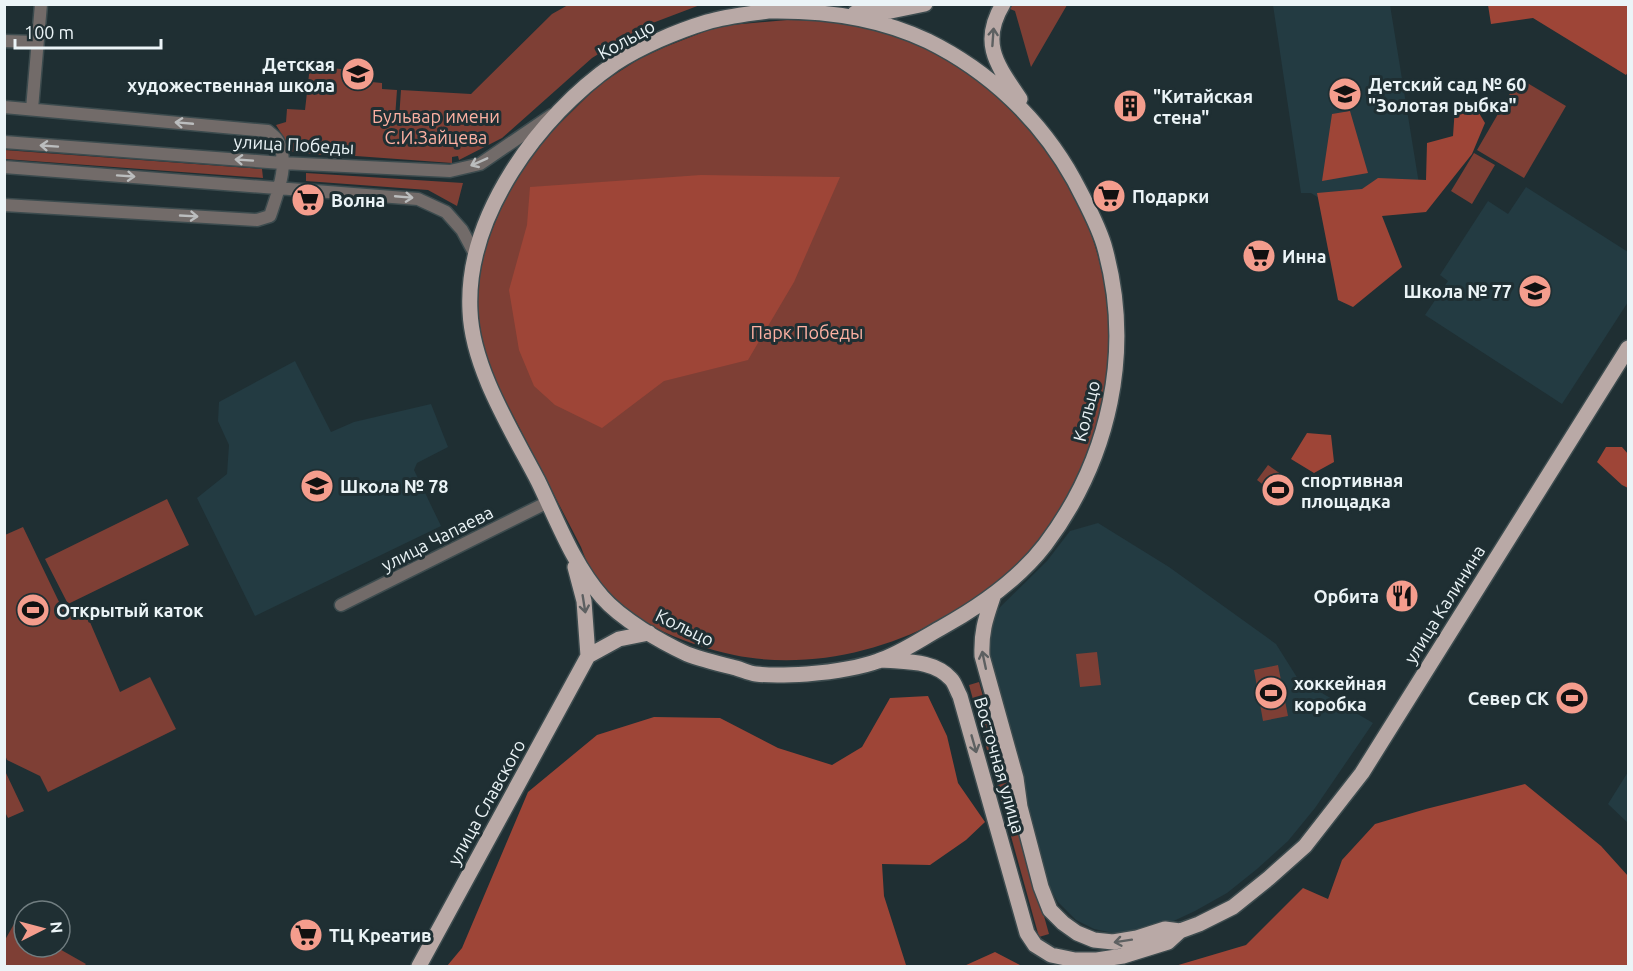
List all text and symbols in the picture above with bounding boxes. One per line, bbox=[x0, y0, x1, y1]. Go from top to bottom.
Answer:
scale bar bbox=[15, 12, 160, 50]
street label: Кольцо bbox=[594, 15, 658, 63]
text: 100 m bbox=[24, 22, 74, 42]
one-way arrow bbox=[987, 27, 998, 47]
place label: Детская художественная школа bbox=[127, 54, 335, 95]
school or university icon: Детская художественная школа bbox=[340, 56, 376, 92]
place label: Детский сад № 60 "Золотая рыбка" bbox=[1368, 74, 1526, 115]
school or university icon: Детский сад № 60 "Золотая рыбка" bbox=[1327, 76, 1363, 112]
place label: "Китайская стена" bbox=[1153, 86, 1253, 127]
building icon: "Китайская стена" bbox=[1112, 88, 1148, 124]
park label: Бульвар имени С.И.Зайцева bbox=[372, 106, 500, 147]
one-way arrow bbox=[174, 117, 194, 128]
street label: улица Победы bbox=[233, 131, 355, 157]
one-way arrow bbox=[40, 140, 60, 151]
one-way arrow bbox=[234, 154, 254, 165]
one-way arrow bbox=[470, 157, 488, 168]
one-way arrow bbox=[115, 171, 135, 182]
supermarket icon: Подарки bbox=[1091, 178, 1127, 214]
supermarket icon: Волна bbox=[290, 182, 326, 218]
place label: Подарки bbox=[1132, 186, 1209, 206]
place label: Волна bbox=[331, 190, 385, 210]
one-way arrow bbox=[393, 192, 413, 203]
one-way arrow bbox=[178, 211, 198, 222]
supermarket icon: Инна bbox=[1241, 238, 1277, 274]
place label: Инна bbox=[1282, 246, 1326, 266]
school or university icon: Школа № 77 bbox=[1517, 273, 1553, 309]
place label: Школа № 77 bbox=[1404, 281, 1512, 301]
park label: Парк Победы bbox=[751, 322, 863, 342]
street label: Кольцо bbox=[1069, 378, 1103, 444]
school or university icon: Школа № 78 bbox=[299, 468, 335, 504]
place label: спортивная площадка bbox=[1301, 470, 1403, 511]
sports icon: спортивная площадка bbox=[1260, 472, 1296, 508]
place label: Школа № 78 bbox=[340, 476, 448, 496]
street label: улица Чапаева bbox=[378, 501, 496, 575]
street label: улица Калинина bbox=[1400, 541, 1488, 667]
restaurant icon: Орбита bbox=[1384, 578, 1420, 614]
place label: Орбита bbox=[1313, 586, 1379, 606]
sports icon: Открытый каток bbox=[15, 592, 51, 628]
one-way arrow bbox=[578, 594, 589, 614]
place label: Открытый каток bbox=[56, 600, 204, 620]
street label: Кольцо bbox=[653, 604, 717, 650]
one-way arrow bbox=[978, 650, 989, 670]
place label: хоккейная коробка bbox=[1294, 673, 1386, 714]
sports icon: хоккейная коробка bbox=[1253, 675, 1289, 711]
sports icon: Север СК bbox=[1554, 680, 1590, 716]
place label: Север СК bbox=[1468, 688, 1549, 708]
street label: Восточная улица bbox=[971, 694, 1029, 836]
one-way arrow bbox=[969, 735, 980, 754]
street label: улица Славского bbox=[443, 736, 529, 868]
north arrow bbox=[12, 899, 72, 959]
supermarket icon: ТЦ Креатив bbox=[288, 917, 324, 953]
text: N bbox=[47, 921, 66, 934]
place label: ТЦ Креатив bbox=[329, 925, 431, 945]
one-way arrow bbox=[1113, 935, 1133, 946]

